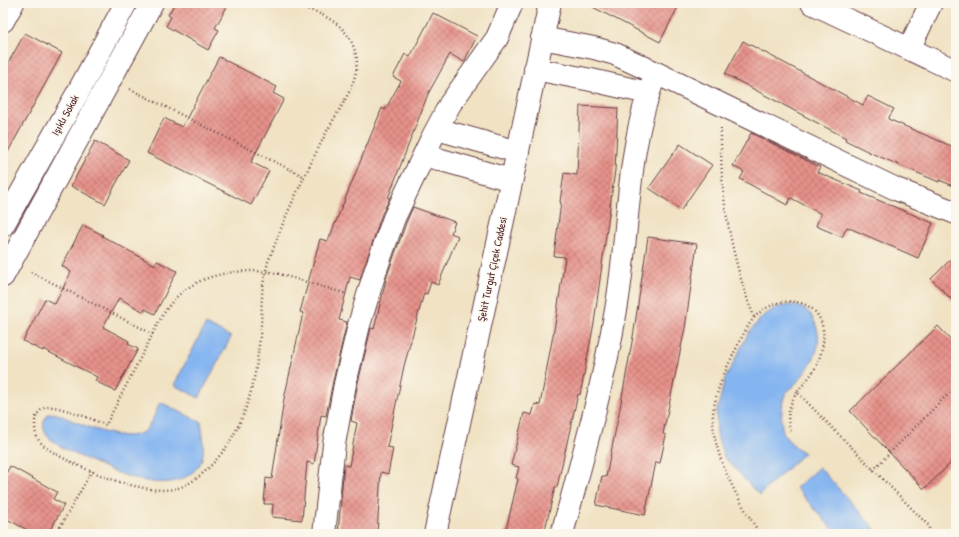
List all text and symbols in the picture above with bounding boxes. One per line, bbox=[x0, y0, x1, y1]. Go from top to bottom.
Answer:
street label: Işıklı Sokak bbox=[48, 92, 82, 138]
street label: Şehit Turgut Çiçek Caddesi bbox=[474, 215, 510, 323]

